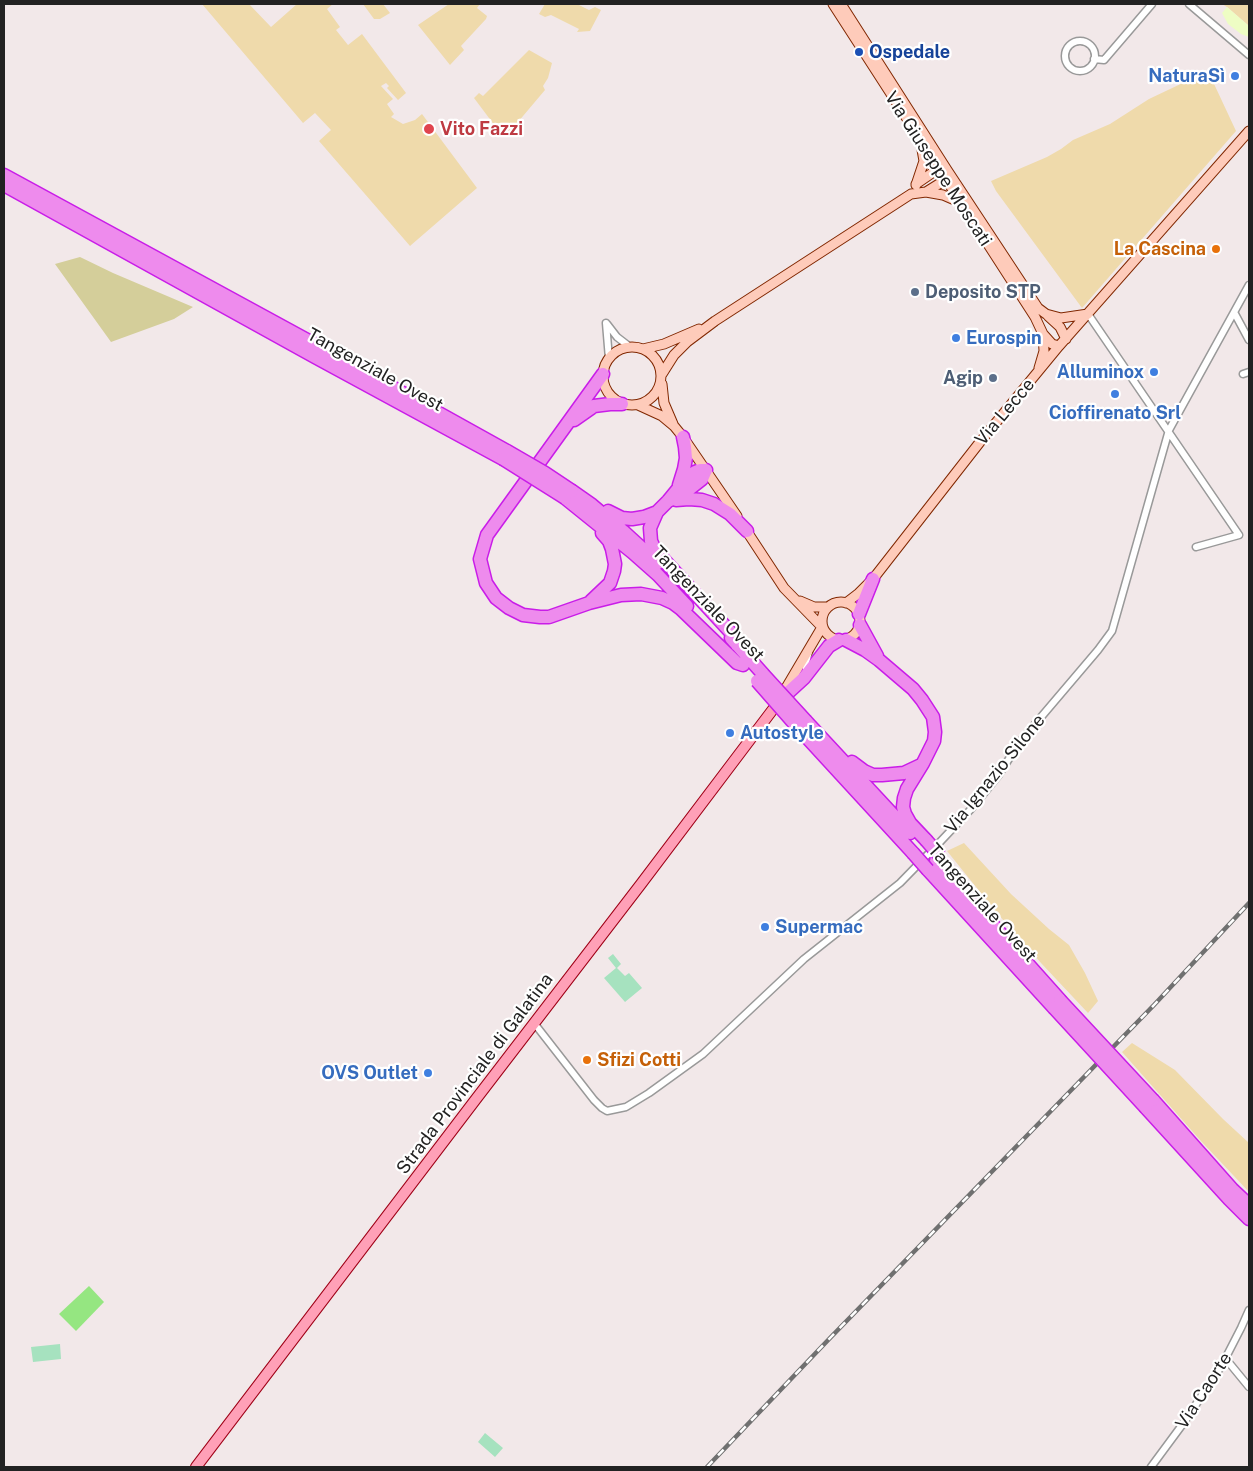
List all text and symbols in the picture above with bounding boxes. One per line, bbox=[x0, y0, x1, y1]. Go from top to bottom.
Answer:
place label: Ospedale bbox=[869, 41, 950, 63]
marker: Ospedale bbox=[853, 46, 865, 58]
place label: NaturaSì bbox=[1148, 65, 1225, 87]
marker: NaturaSì bbox=[1229, 70, 1241, 82]
street label: Via Giuseppe Moscati bbox=[880, 88, 996, 250]
place label: Vito Fazzi bbox=[440, 118, 523, 140]
marker: Vito Fazzi bbox=[422, 122, 436, 136]
place label: La Cascina bbox=[1114, 238, 1206, 260]
marker: La Cascina bbox=[1210, 243, 1222, 255]
place label: Deposito STP bbox=[925, 281, 1041, 303]
marker: Deposito STP bbox=[909, 286, 921, 298]
street label: Tangenziale Ovest bbox=[303, 324, 447, 416]
place label: Eurospin bbox=[966, 327, 1042, 349]
marker: Eurospin bbox=[950, 332, 962, 344]
place label: Alluminox bbox=[1057, 361, 1144, 383]
marker: Alluminox bbox=[1148, 366, 1160, 378]
place label: Agip bbox=[943, 367, 983, 389]
marker: Agip bbox=[987, 372, 999, 384]
street label: Via Lecce bbox=[971, 374, 1039, 450]
marker: Cioffirenato Srl bbox=[1109, 388, 1121, 400]
place label: Cioffirenato Srl bbox=[1049, 402, 1181, 424]
street label: Tangenziale Ovest bbox=[647, 542, 769, 666]
street label: Via Ignazio Silone bbox=[940, 710, 1050, 838]
place label: Autostyle bbox=[740, 722, 824, 744]
marker: Autostyle bbox=[724, 727, 736, 739]
street label: Tangenziale Ovest bbox=[923, 839, 1041, 967]
place label: Supermac bbox=[775, 916, 863, 938]
marker: Supermac bbox=[759, 921, 771, 933]
street label: Strada Provinciale di Galatina bbox=[392, 969, 558, 1179]
place label: Sfizi Cotti bbox=[597, 1049, 681, 1071]
marker: Sfizi Cotti bbox=[581, 1054, 593, 1066]
place label: OVS Outlet bbox=[321, 1062, 418, 1084]
marker: OVS Outlet bbox=[422, 1067, 434, 1079]
street label: Via Caorte bbox=[1171, 1349, 1237, 1433]

